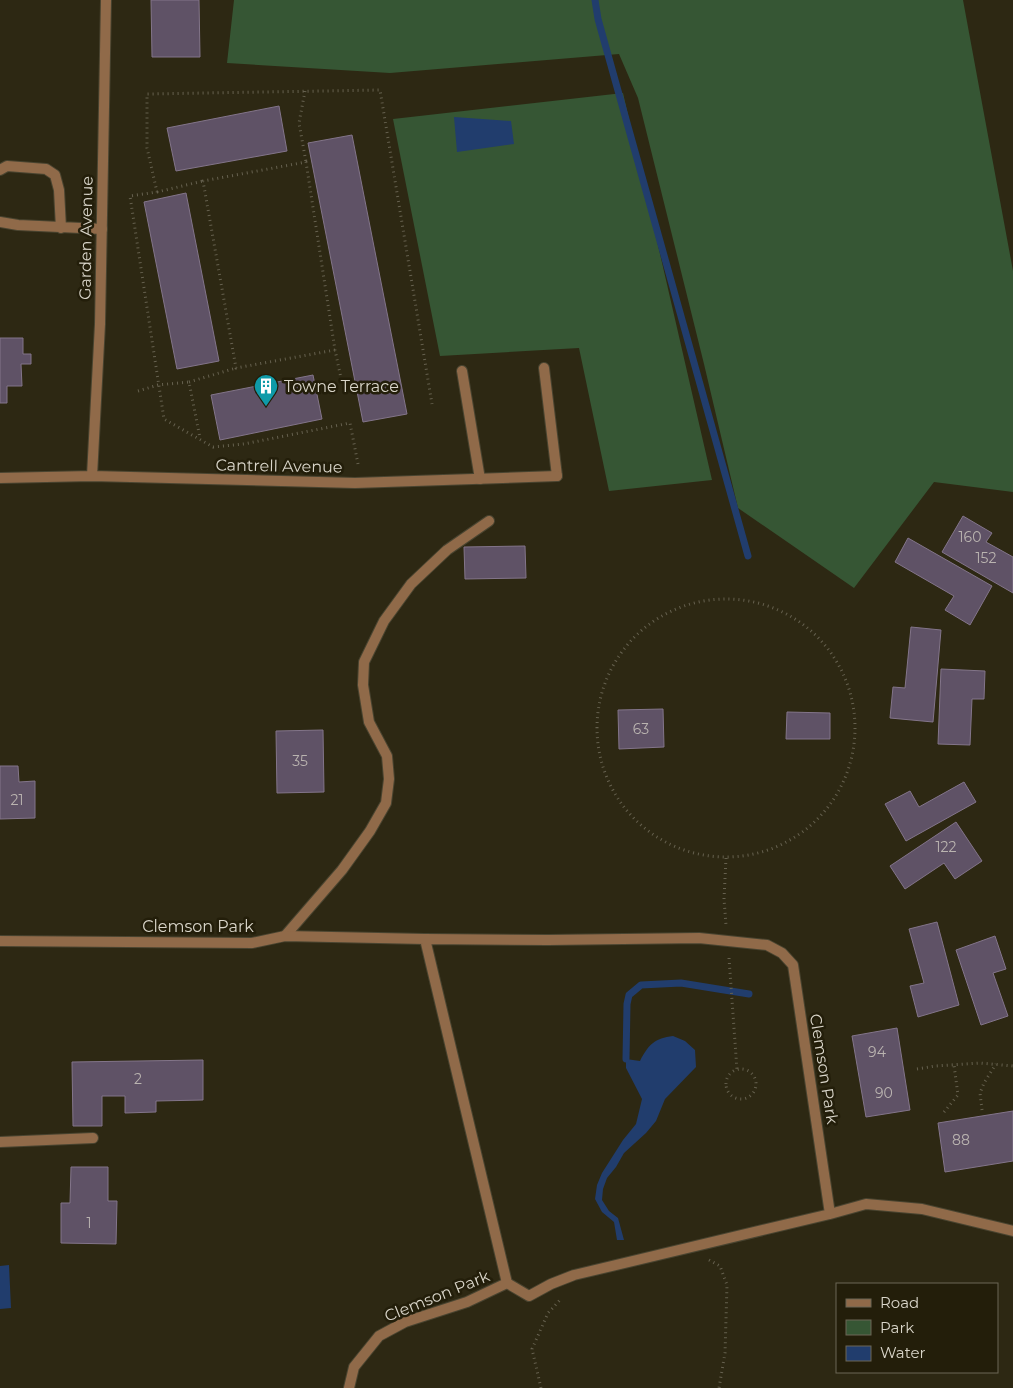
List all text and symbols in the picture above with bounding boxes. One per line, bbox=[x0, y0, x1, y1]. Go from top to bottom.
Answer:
street label: Garden Avenue bbox=[75, 176, 97, 300]
building icon: Towne Terrace bbox=[253, 373, 279, 407]
place label: Towne Terrace bbox=[284, 377, 399, 396]
street label: Cantrell Avenue bbox=[215, 455, 343, 477]
house number: 160 bbox=[959, 528, 981, 546]
house number: 152 bbox=[976, 549, 996, 567]
house number: 63 bbox=[633, 720, 649, 738]
house number: 35 bbox=[292, 752, 308, 770]
house number: 21 bbox=[10, 791, 24, 809]
house number: 122 bbox=[936, 838, 957, 856]
street label: Clemson Park bbox=[142, 917, 254, 936]
street label: Clemson Park bbox=[806, 1012, 842, 1126]
house number: 94 bbox=[868, 1043, 887, 1061]
house number: 2 bbox=[134, 1070, 142, 1088]
house number: 90 bbox=[875, 1084, 893, 1102]
house number: 88 bbox=[952, 1131, 970, 1149]
house number: 1 bbox=[86, 1214, 92, 1232]
street label: Clemson Park bbox=[382, 1266, 493, 1326]
legend bbox=[836, 1283, 998, 1373]
text: Road bbox=[880, 1293, 919, 1312]
text: Park bbox=[880, 1318, 914, 1337]
text: Water bbox=[880, 1343, 926, 1362]

